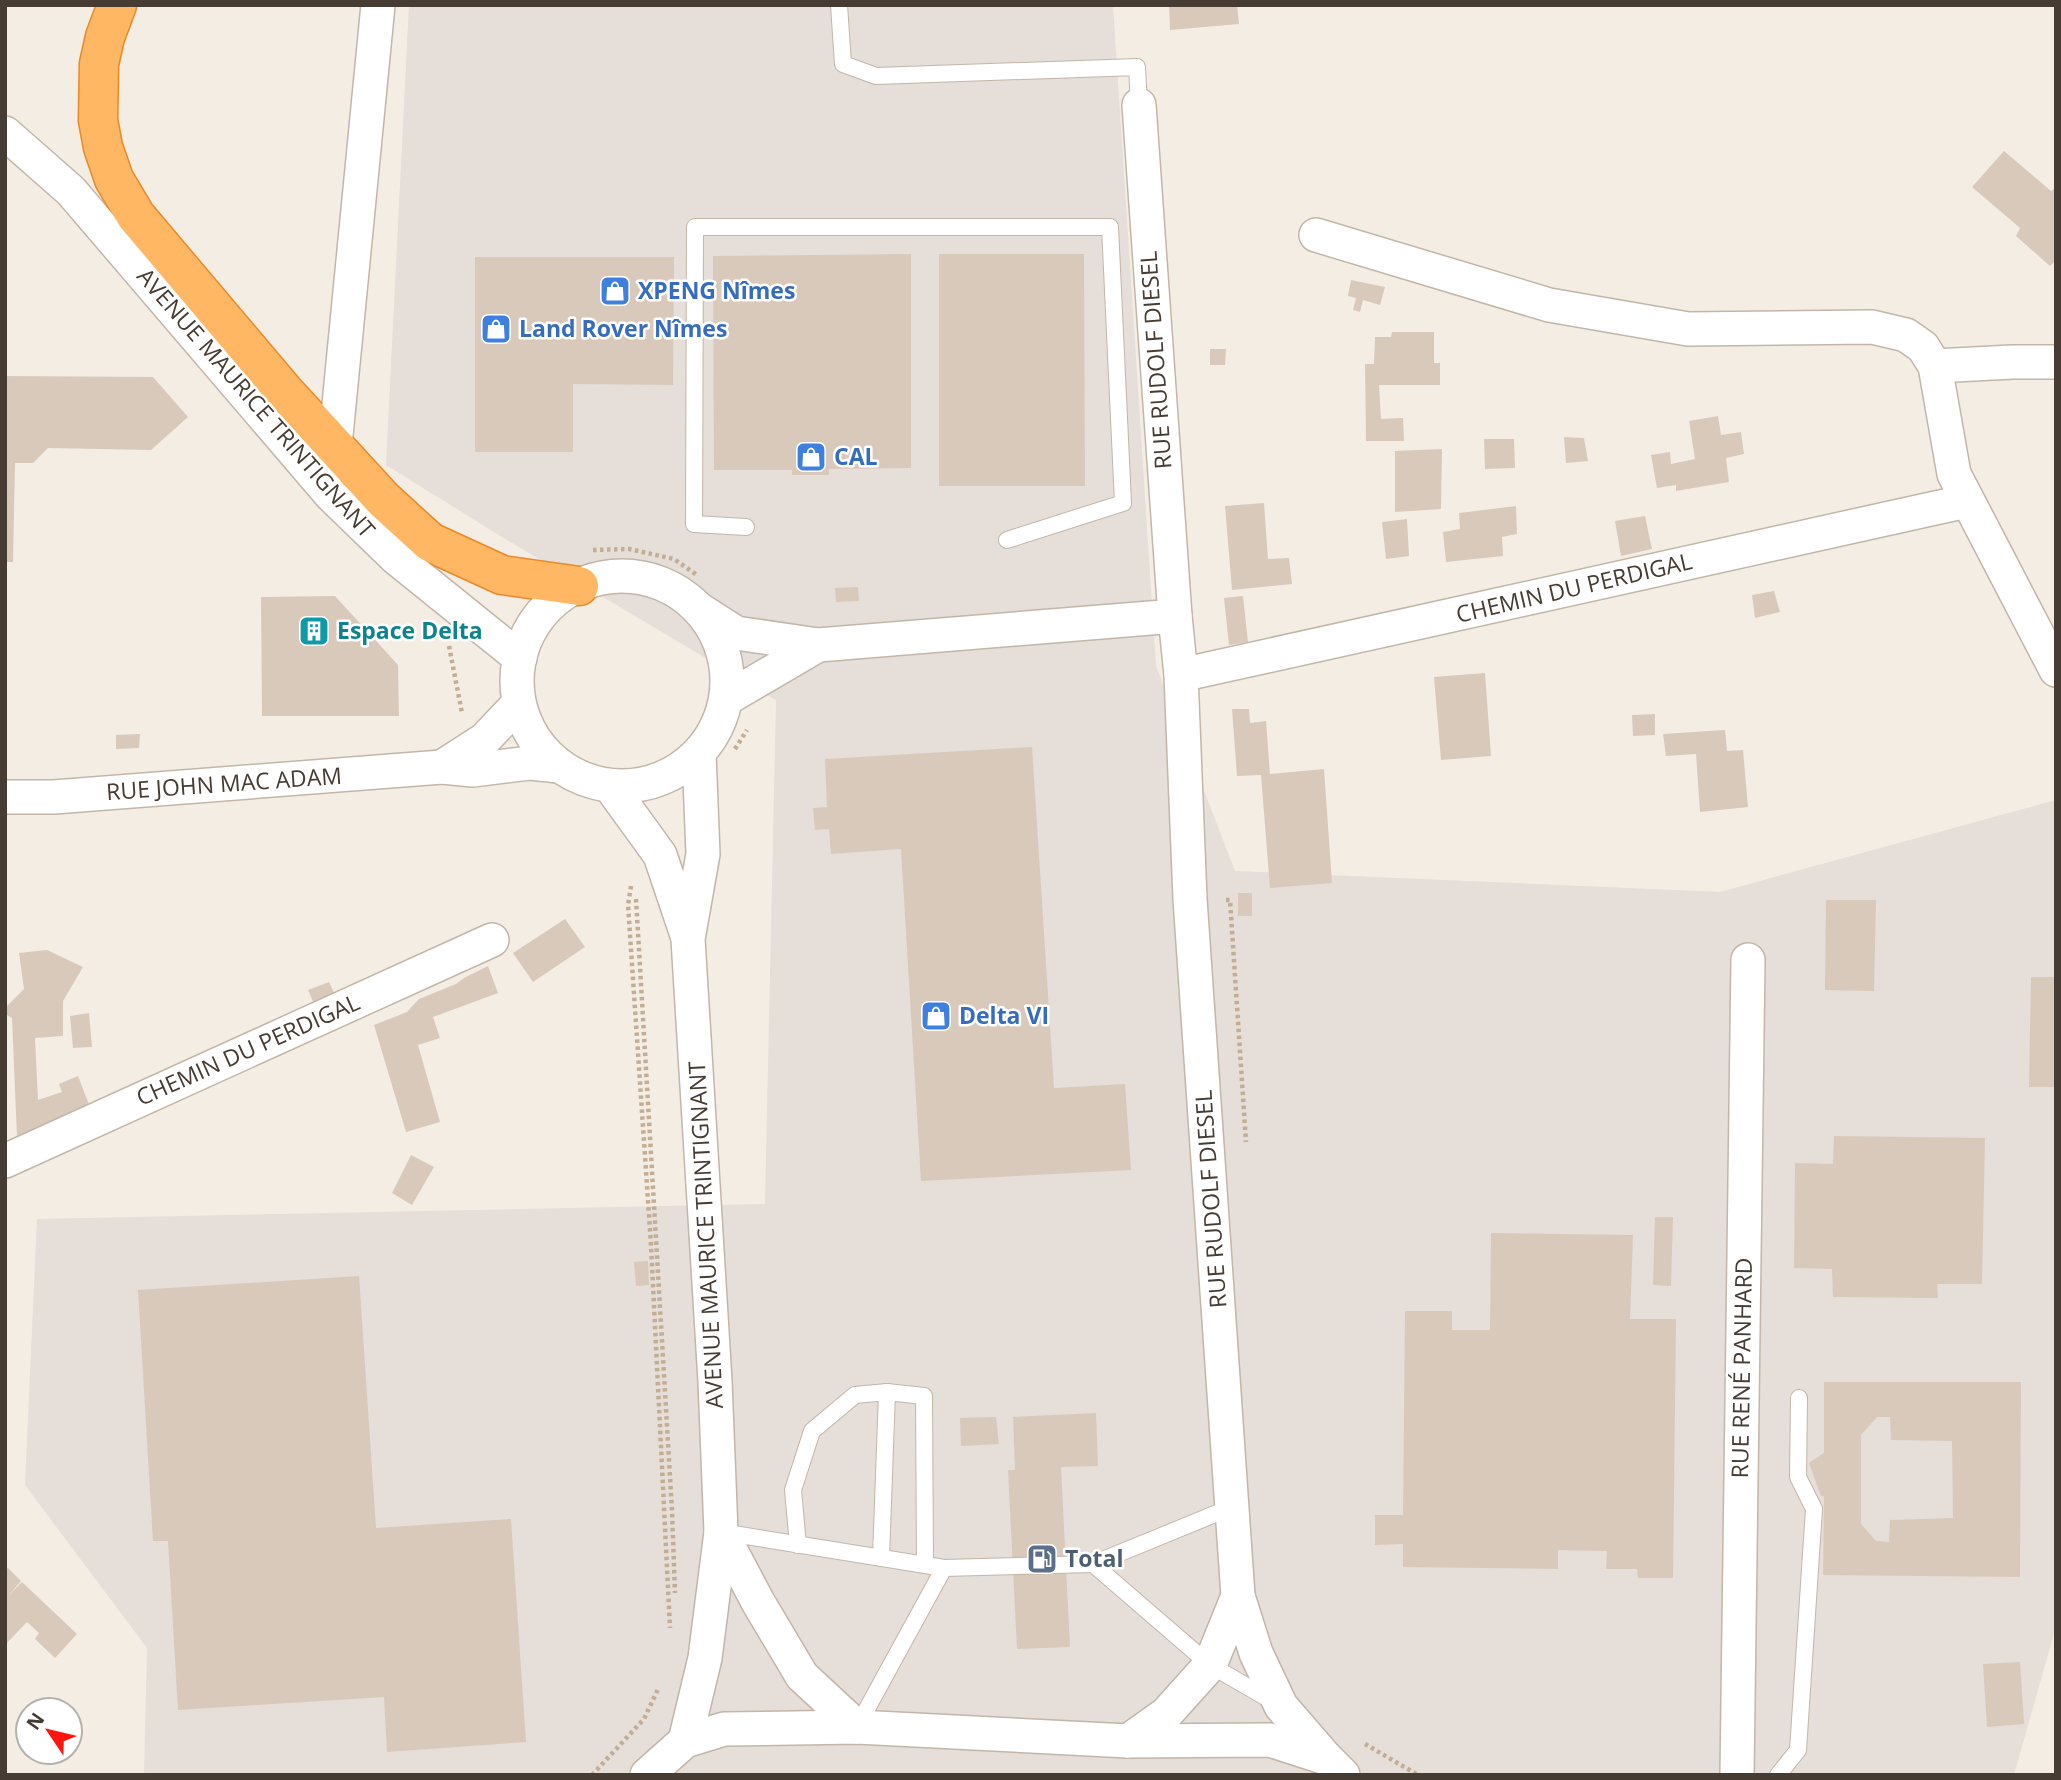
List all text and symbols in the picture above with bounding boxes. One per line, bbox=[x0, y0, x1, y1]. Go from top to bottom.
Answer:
street label: RUE RUDOLF DIESEL bbox=[1131, 250, 1179, 470]
street label: AVENUE MAURICE TRINTIGNANT bbox=[131, 261, 383, 544]
shop icon: XPENG Nîmes bbox=[598, 274, 632, 308]
place label: XPENG Nîmes bbox=[638, 274, 795, 306]
shop icon: Land Rover Nîmes bbox=[479, 312, 513, 346]
place label: Land Rover Nîmes bbox=[519, 312, 727, 344]
shop icon: CAL bbox=[794, 440, 828, 474]
place label: CAL bbox=[834, 440, 878, 472]
street label: CHEMIN DU PERDIGAL bbox=[1453, 544, 1695, 630]
building icon: Espace Delta bbox=[297, 614, 331, 648]
place label: Espace Delta bbox=[337, 614, 483, 646]
street label: RUE JOHN MAC ADAM bbox=[105, 759, 343, 807]
street label: CHEMIN DU PERDIGAL bbox=[131, 985, 364, 1113]
shop icon: Delta VI bbox=[919, 999, 953, 1033]
place label: Delta VI bbox=[959, 999, 1049, 1031]
street label: AVENUE MAURICE TRINTIGNANT bbox=[680, 1060, 730, 1410]
street label: RUE RUDOLF DIESEL bbox=[1186, 1089, 1234, 1309]
street label: RUE RENÉ PANHARD bbox=[1723, 1257, 1759, 1479]
fuel station icon: Total bbox=[1025, 1542, 1059, 1576]
place label: Total bbox=[1065, 1542, 1123, 1574]
north arrow bbox=[14, 1696, 84, 1766]
text: N bbox=[20, 1707, 50, 1735]

